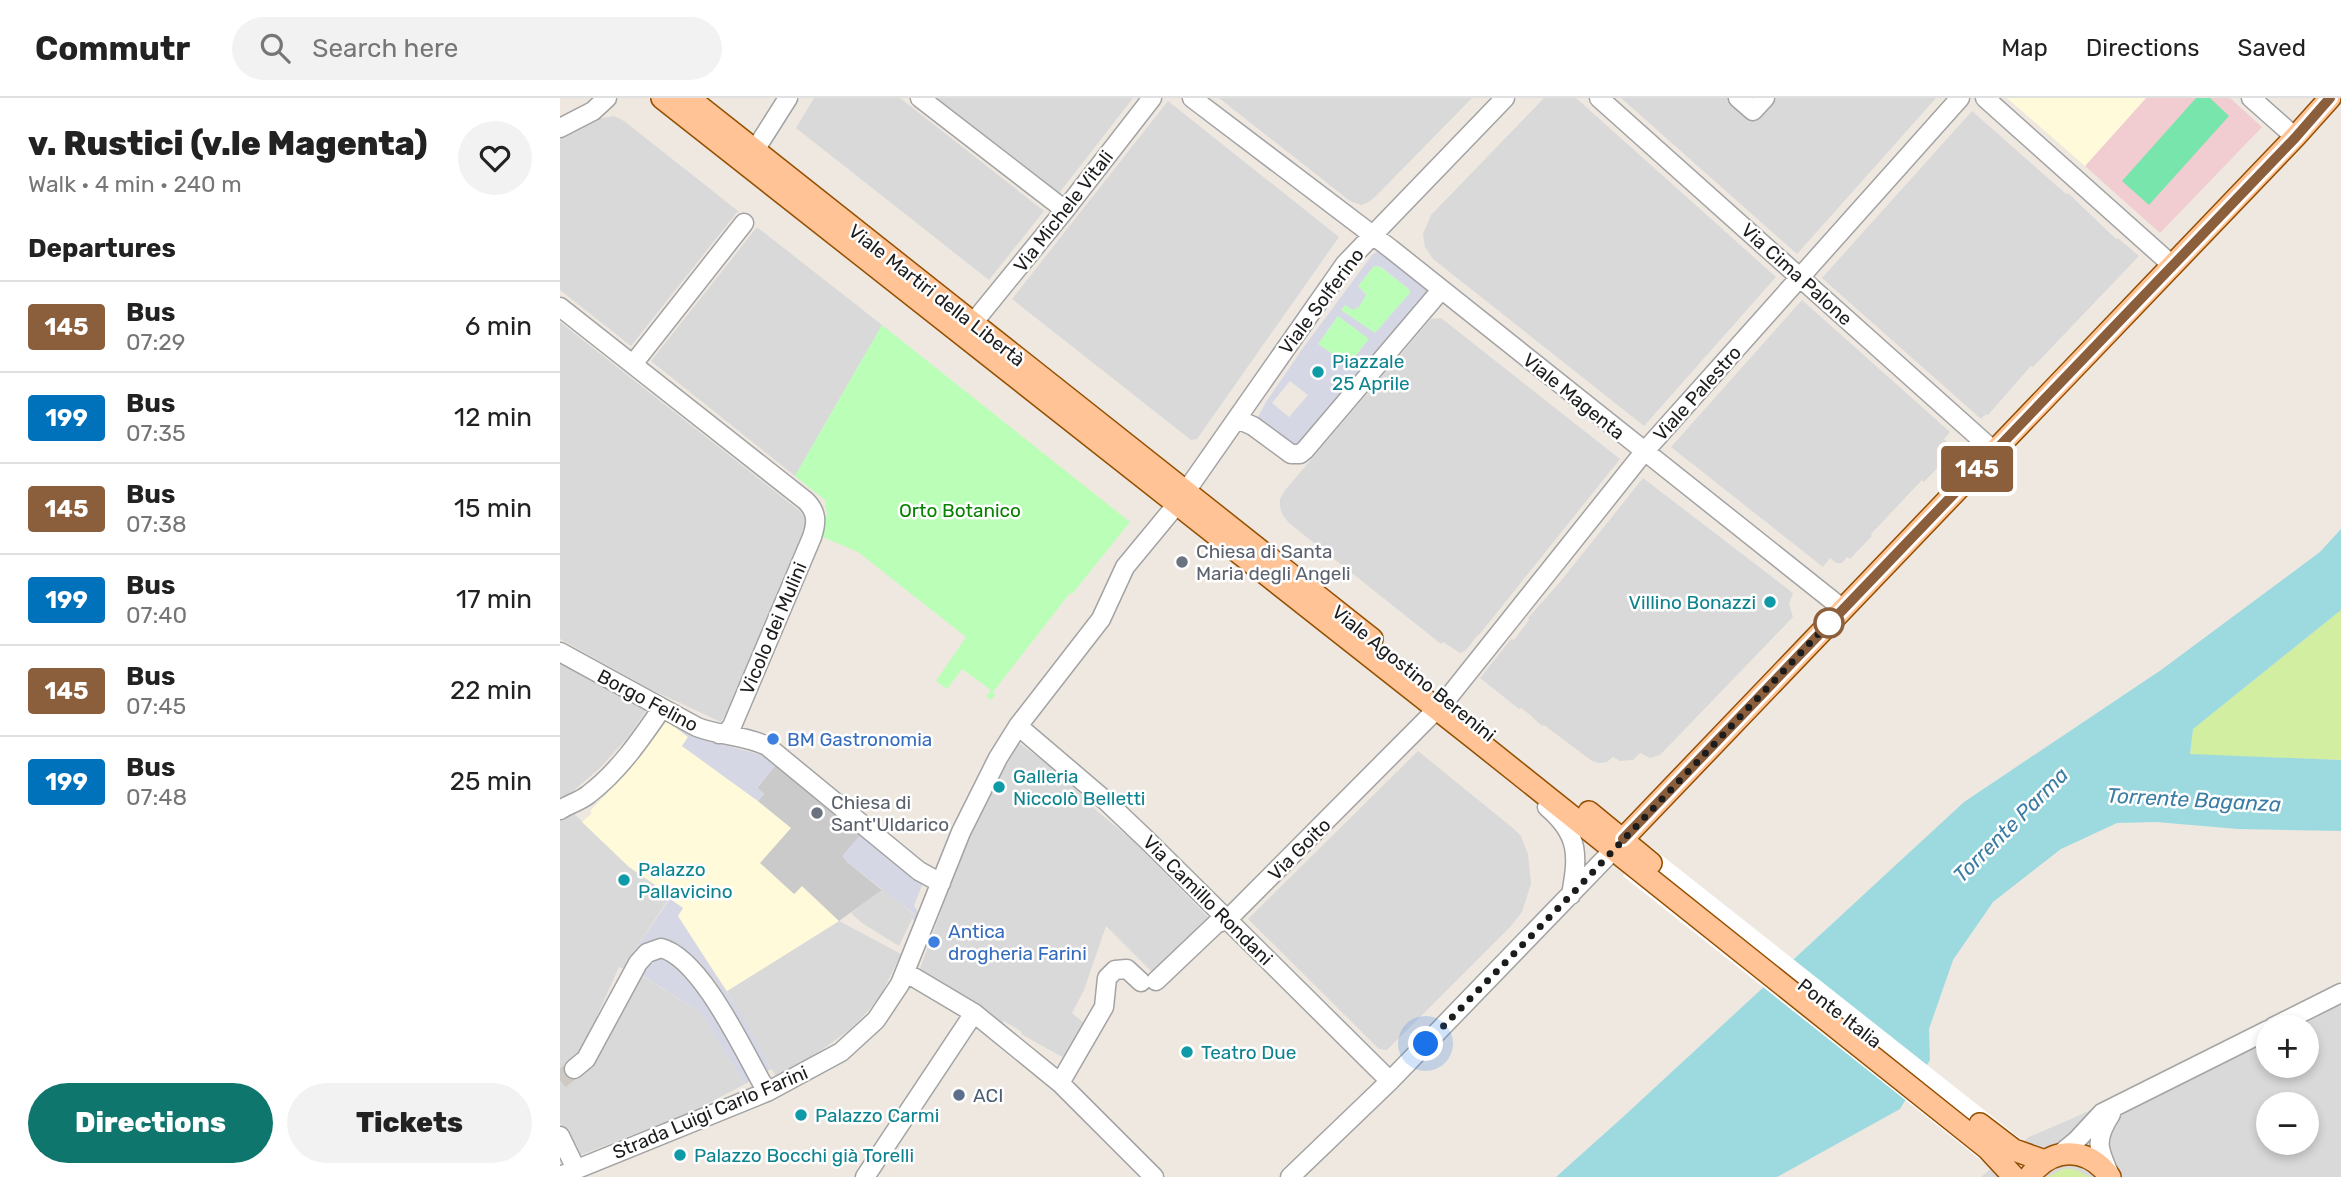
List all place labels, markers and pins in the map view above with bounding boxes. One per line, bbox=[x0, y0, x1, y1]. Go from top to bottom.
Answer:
place label: Piazzale 25 Aprile bbox=[1332, 350, 1410, 395]
marker: Piazzale 25 Aprile bbox=[1310, 364, 1326, 380]
place label: Chiesa di Santa Maria degli Angeli bbox=[1196, 540, 1351, 585]
marker: Chiesa di Santa Maria degli Angeli bbox=[1174, 554, 1190, 570]
place label: Villino Bonazzi bbox=[1629, 591, 1756, 614]
marker: Villino Bonazzi bbox=[1762, 594, 1778, 610]
unlabelled marker bbox=[1814, 608, 1844, 638]
place label: BM Gastronomia bbox=[787, 728, 932, 751]
marker: BM Gastronomia bbox=[765, 731, 781, 747]
place label: Galleria Niccolò Belletti bbox=[1013, 765, 1145, 810]
marker: Galleria Niccolò Belletti bbox=[991, 779, 1007, 795]
place label: Chiesa di Sant'Uldarico bbox=[831, 791, 949, 836]
marker: Chiesa di Sant'Uldarico bbox=[809, 805, 825, 821]
place label: Palazzo Pallavicino bbox=[638, 858, 733, 903]
marker: Palazzo Pallavicino bbox=[616, 872, 632, 888]
place label: Antica drogheria Farini bbox=[948, 920, 1087, 965]
marker: Antica drogheria Farini bbox=[926, 934, 942, 950]
place label: Teatro Due bbox=[1201, 1041, 1296, 1064]
marker: Teatro Due bbox=[1179, 1044, 1195, 1060]
place label: ACI bbox=[973, 1084, 1003, 1107]
marker: ACI bbox=[951, 1087, 967, 1103]
place label: Palazzo Carmi bbox=[815, 1104, 939, 1127]
marker: Palazzo Carmi bbox=[793, 1107, 809, 1123]
place label: Palazzo Bocchi già Torelli bbox=[694, 1144, 914, 1167]
marker: Palazzo Bocchi già Torelli bbox=[672, 1147, 688, 1163]

